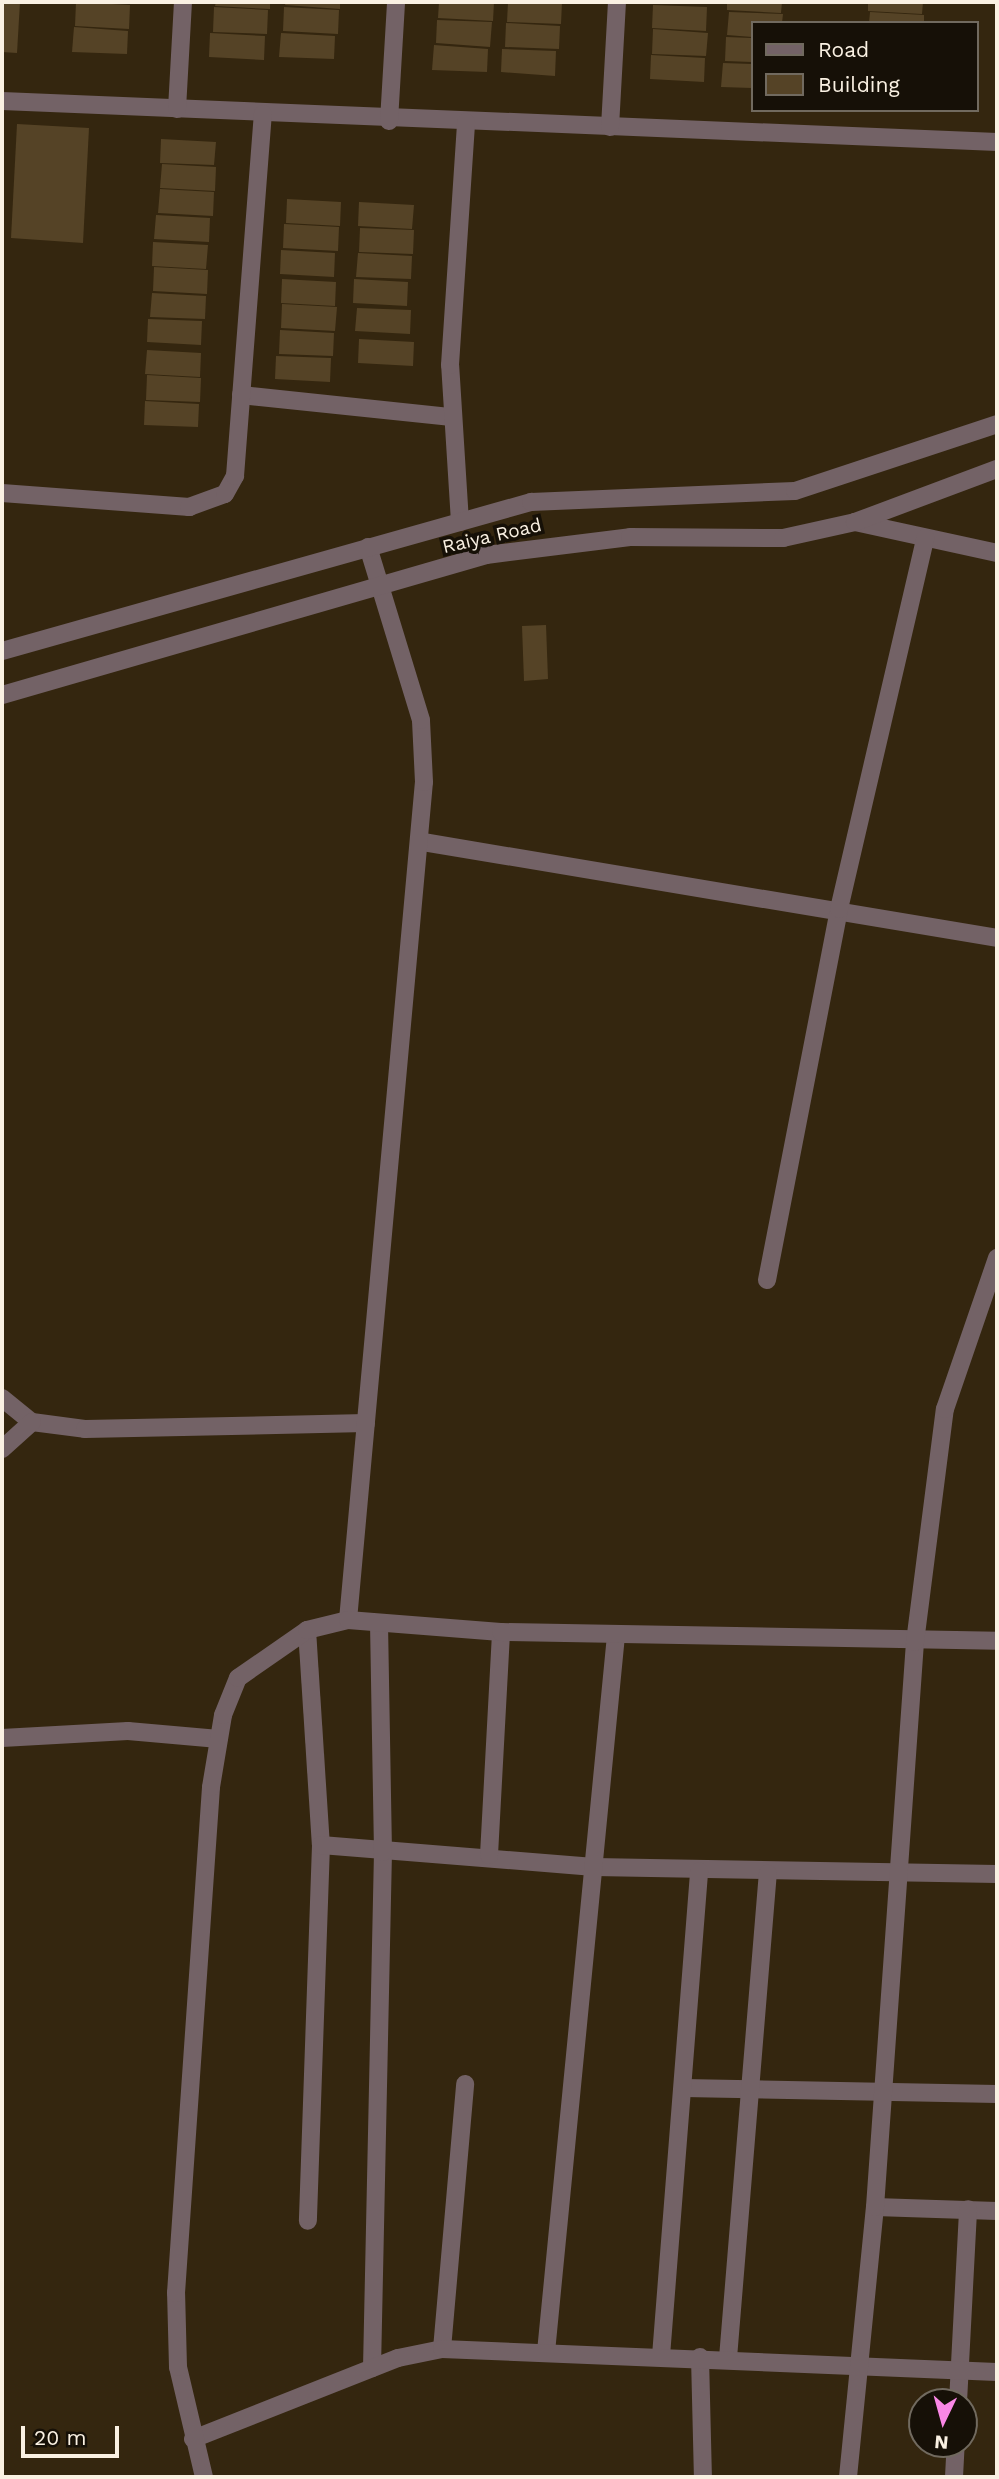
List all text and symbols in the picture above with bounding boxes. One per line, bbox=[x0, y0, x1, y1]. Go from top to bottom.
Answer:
legend bbox=[750, 21, 978, 112]
text: Road bbox=[818, 37, 869, 62]
text: Building bbox=[818, 72, 900, 97]
street label: Raiya Road bbox=[440, 513, 544, 559]
north arrow bbox=[908, 2388, 978, 2458]
scale bar bbox=[24, 2412, 122, 2456]
text: 20 m bbox=[34, 2425, 86, 2450]
text: N bbox=[933, 2430, 949, 2454]

